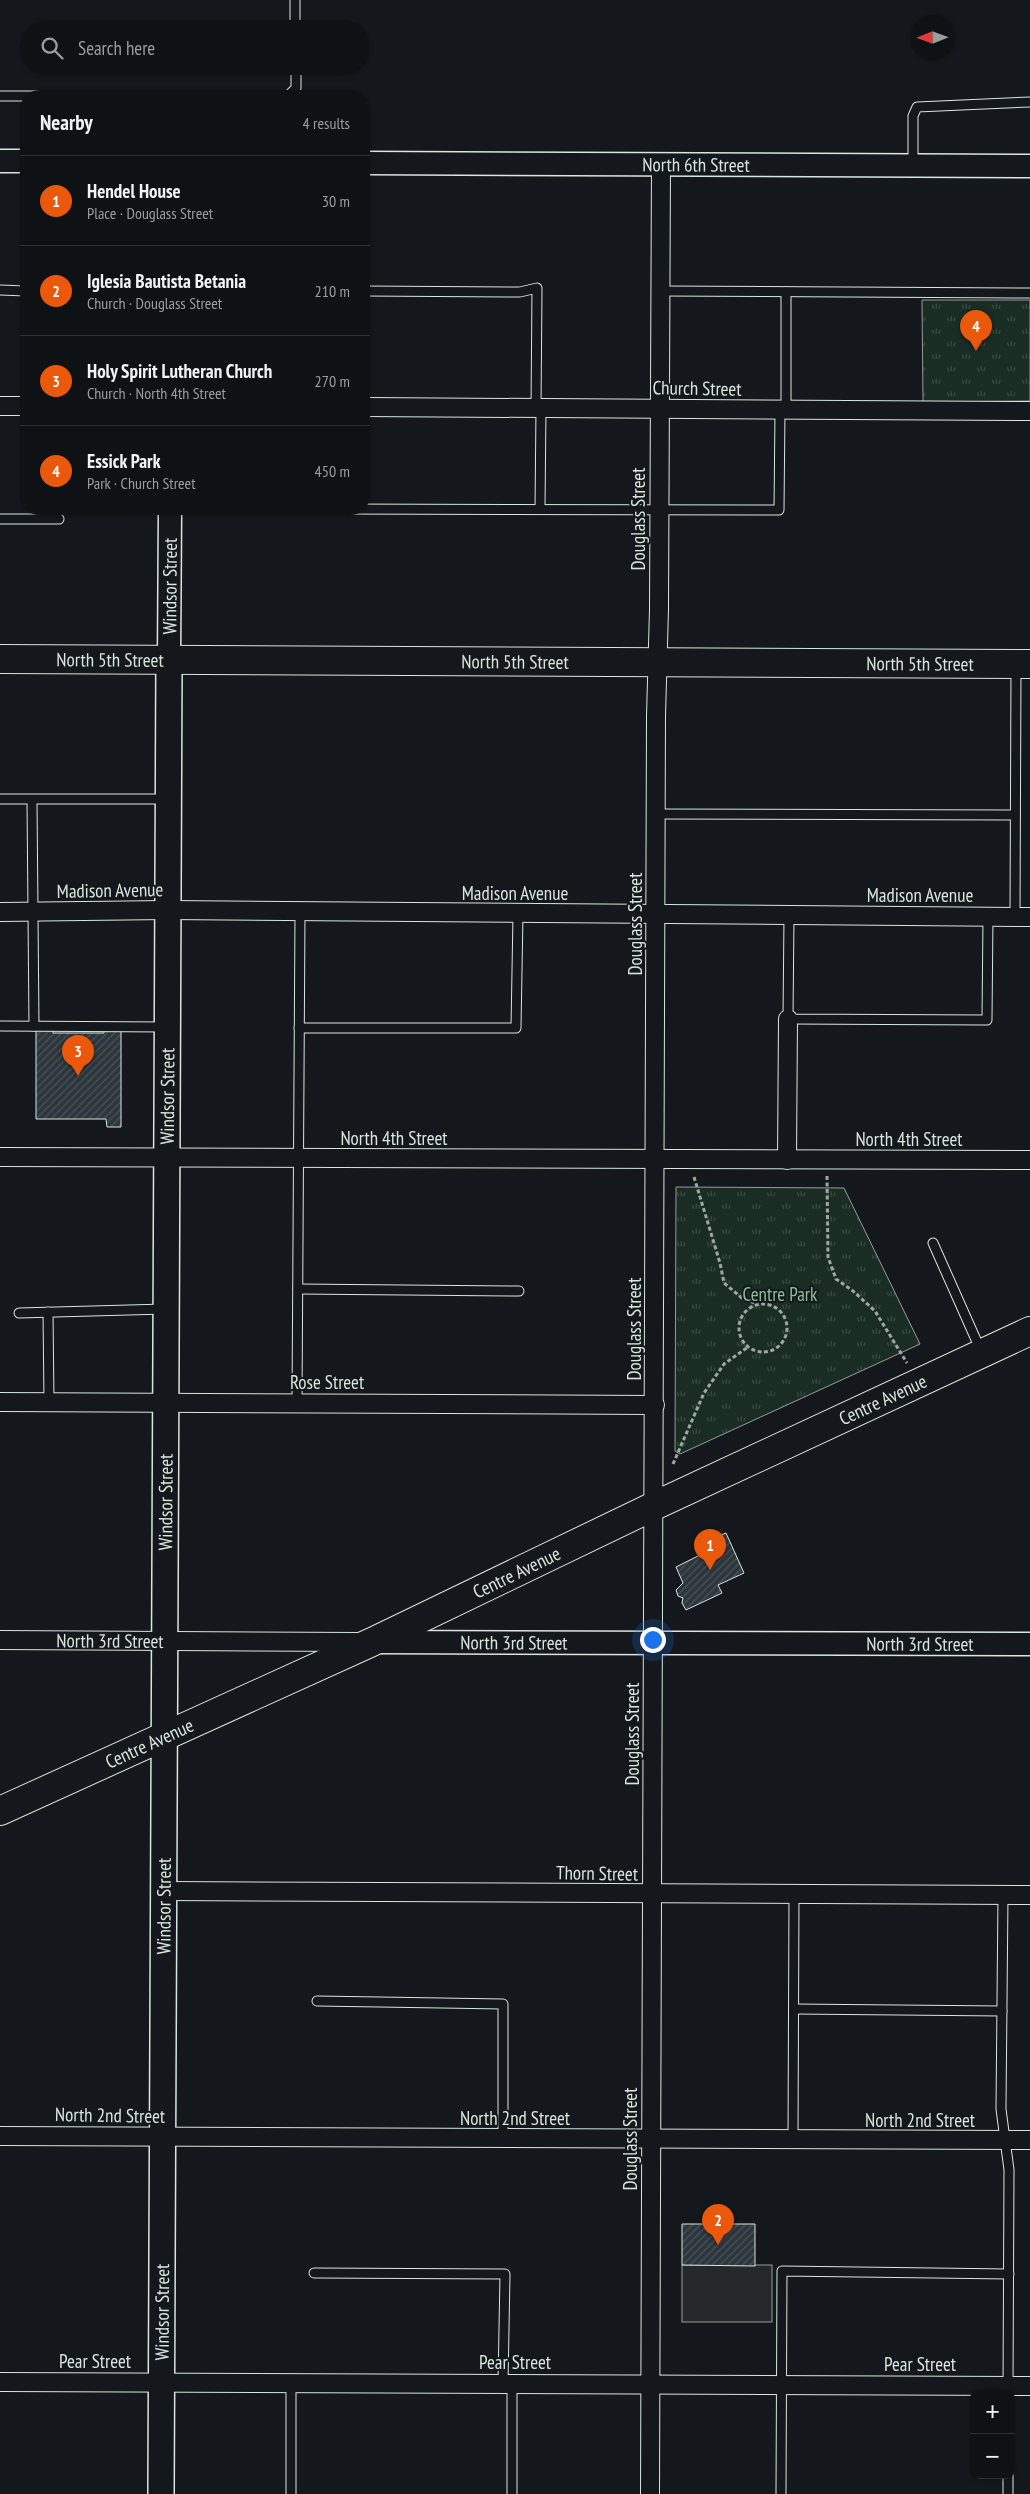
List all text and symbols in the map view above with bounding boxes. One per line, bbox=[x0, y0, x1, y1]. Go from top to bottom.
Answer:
north arrow bbox=[910, 15, 955, 60]
search box bbox=[20, 20, 370, 75]
icon: search bbox=[38, 34, 66, 62]
text: Search here bbox=[78, 36, 155, 60]
text: Nearby bbox=[40, 109, 93, 136]
text: 4 results bbox=[303, 113, 350, 133]
street label: North 6th Street bbox=[642, 152, 750, 177]
text: Hendel House bbox=[87, 179, 181, 203]
text: 1 bbox=[52, 191, 60, 211]
text: 30 m bbox=[322, 191, 350, 211]
text: Place · Douglass Street bbox=[87, 203, 213, 223]
text: Iglesia Bautista Betania bbox=[87, 269, 246, 293]
text: 2 bbox=[52, 281, 60, 301]
text: 210 m bbox=[315, 281, 350, 301]
text: Church · Douglass Street bbox=[87, 293, 222, 313]
pin: 4 bbox=[960, 310, 992, 351]
text: Holy Spirit Lutheran Church bbox=[87, 359, 272, 383]
text: 3 bbox=[52, 371, 60, 391]
text: 270 m bbox=[315, 371, 350, 391]
street label: Church Street bbox=[652, 375, 742, 401]
text: Church · North 4th Street bbox=[87, 383, 226, 403]
text: Essick Park bbox=[87, 449, 161, 473]
text: 4 bbox=[52, 461, 60, 481]
text: 450 m bbox=[315, 461, 350, 481]
street label: Douglass Street bbox=[626, 467, 650, 570]
text: Park · Church Street bbox=[87, 473, 196, 493]
street label: Windsor Street bbox=[157, 537, 182, 634]
street label: North 5th Street bbox=[56, 647, 165, 672]
street label: North 5th Street bbox=[461, 649, 569, 674]
street label: North 5th Street bbox=[866, 651, 974, 676]
street label: Douglass Street bbox=[623, 872, 647, 975]
street label: Madison Avenue bbox=[57, 877, 164, 903]
street label: Madison Avenue bbox=[462, 881, 568, 905]
street label: Madison Avenue bbox=[867, 883, 973, 907]
pin: 3 bbox=[62, 1035, 94, 1076]
street label: Windsor Street bbox=[155, 1047, 179, 1144]
street label: North 4th Street bbox=[340, 1126, 448, 1150]
street label: North 4th Street bbox=[855, 1127, 963, 1151]
street label: Douglass Street bbox=[622, 1277, 646, 1380]
park label: Centre Park bbox=[743, 1282, 818, 1306]
street label: Centre Avenue bbox=[835, 1369, 931, 1430]
street label: Rose Street bbox=[290, 1370, 365, 1394]
street label: Windsor Street bbox=[153, 1453, 178, 1550]
pin: 1 bbox=[694, 1529, 726, 1570]
street label: Centre Avenue bbox=[469, 1541, 564, 1604]
your location bbox=[640, 1627, 666, 1653]
street label: North 3rd Street bbox=[56, 1628, 164, 1653]
street label: North 3rd Street bbox=[460, 1630, 568, 1655]
street label: North 3rd Street bbox=[866, 1632, 974, 1656]
street label: Douglass Street bbox=[620, 1682, 644, 1785]
street label: Centre Avenue bbox=[101, 1713, 197, 1774]
street label: Windsor Street bbox=[151, 1857, 176, 1954]
street label: Thorn Street bbox=[556, 1860, 639, 1886]
street label: Douglass Street bbox=[618, 2087, 642, 2190]
street label: North 2nd Street bbox=[55, 2102, 166, 2128]
street label: North 2nd Street bbox=[460, 2106, 571, 2130]
street label: North 2nd Street bbox=[865, 2108, 976, 2132]
pin: 2 bbox=[702, 2204, 734, 2245]
street label: Windsor Street bbox=[150, 2263, 174, 2360]
street label: Pear Street bbox=[59, 2349, 132, 2373]
street label: Pear Street bbox=[479, 2350, 552, 2374]
street label: Pear Street bbox=[884, 2352, 957, 2376]
map controls bbox=[970, 2389, 1015, 2479]
button: + bbox=[970, 2389, 1015, 2434]
button: − bbox=[970, 2434, 1015, 2479]

